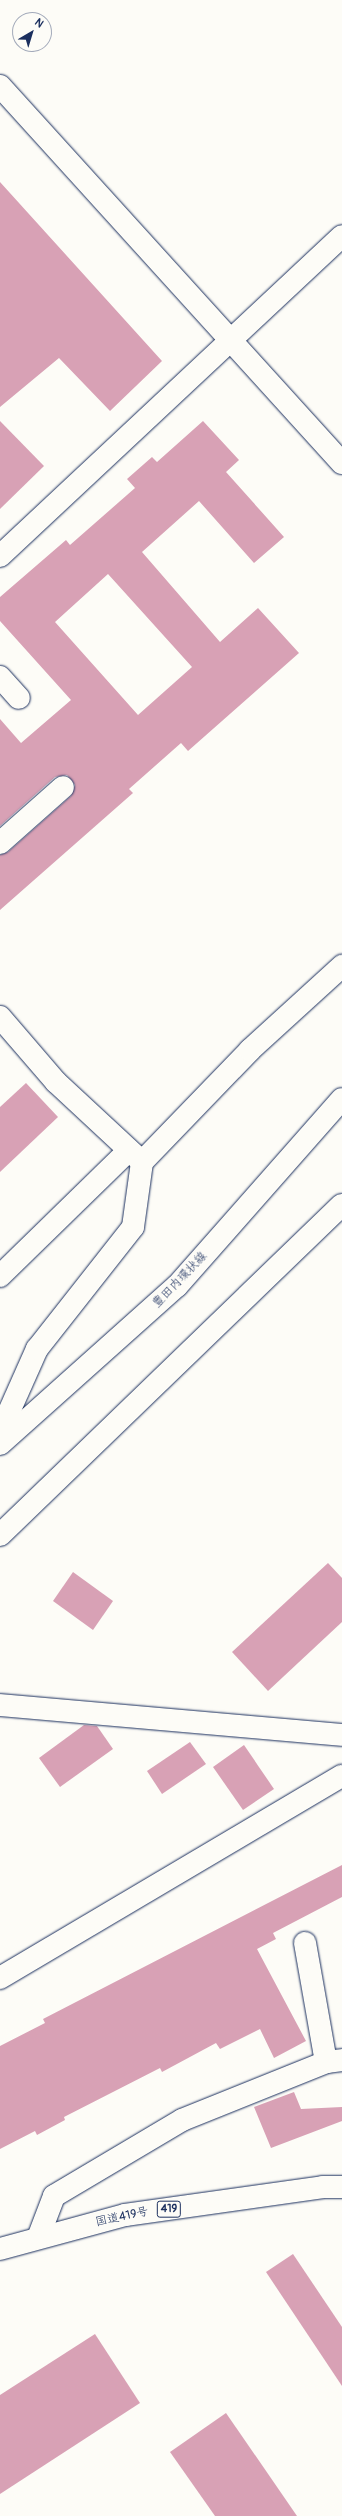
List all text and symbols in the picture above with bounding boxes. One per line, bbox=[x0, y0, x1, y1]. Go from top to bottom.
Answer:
north arrow bbox=[12, 12, 52, 52]
text: N bbox=[32, 16, 46, 30]
street label: 豊田内環状線 bbox=[150, 1249, 210, 1311]
road number: 419 bbox=[156, 2200, 182, 2218]
street label: 国道419号 bbox=[94, 2204, 150, 2230]

